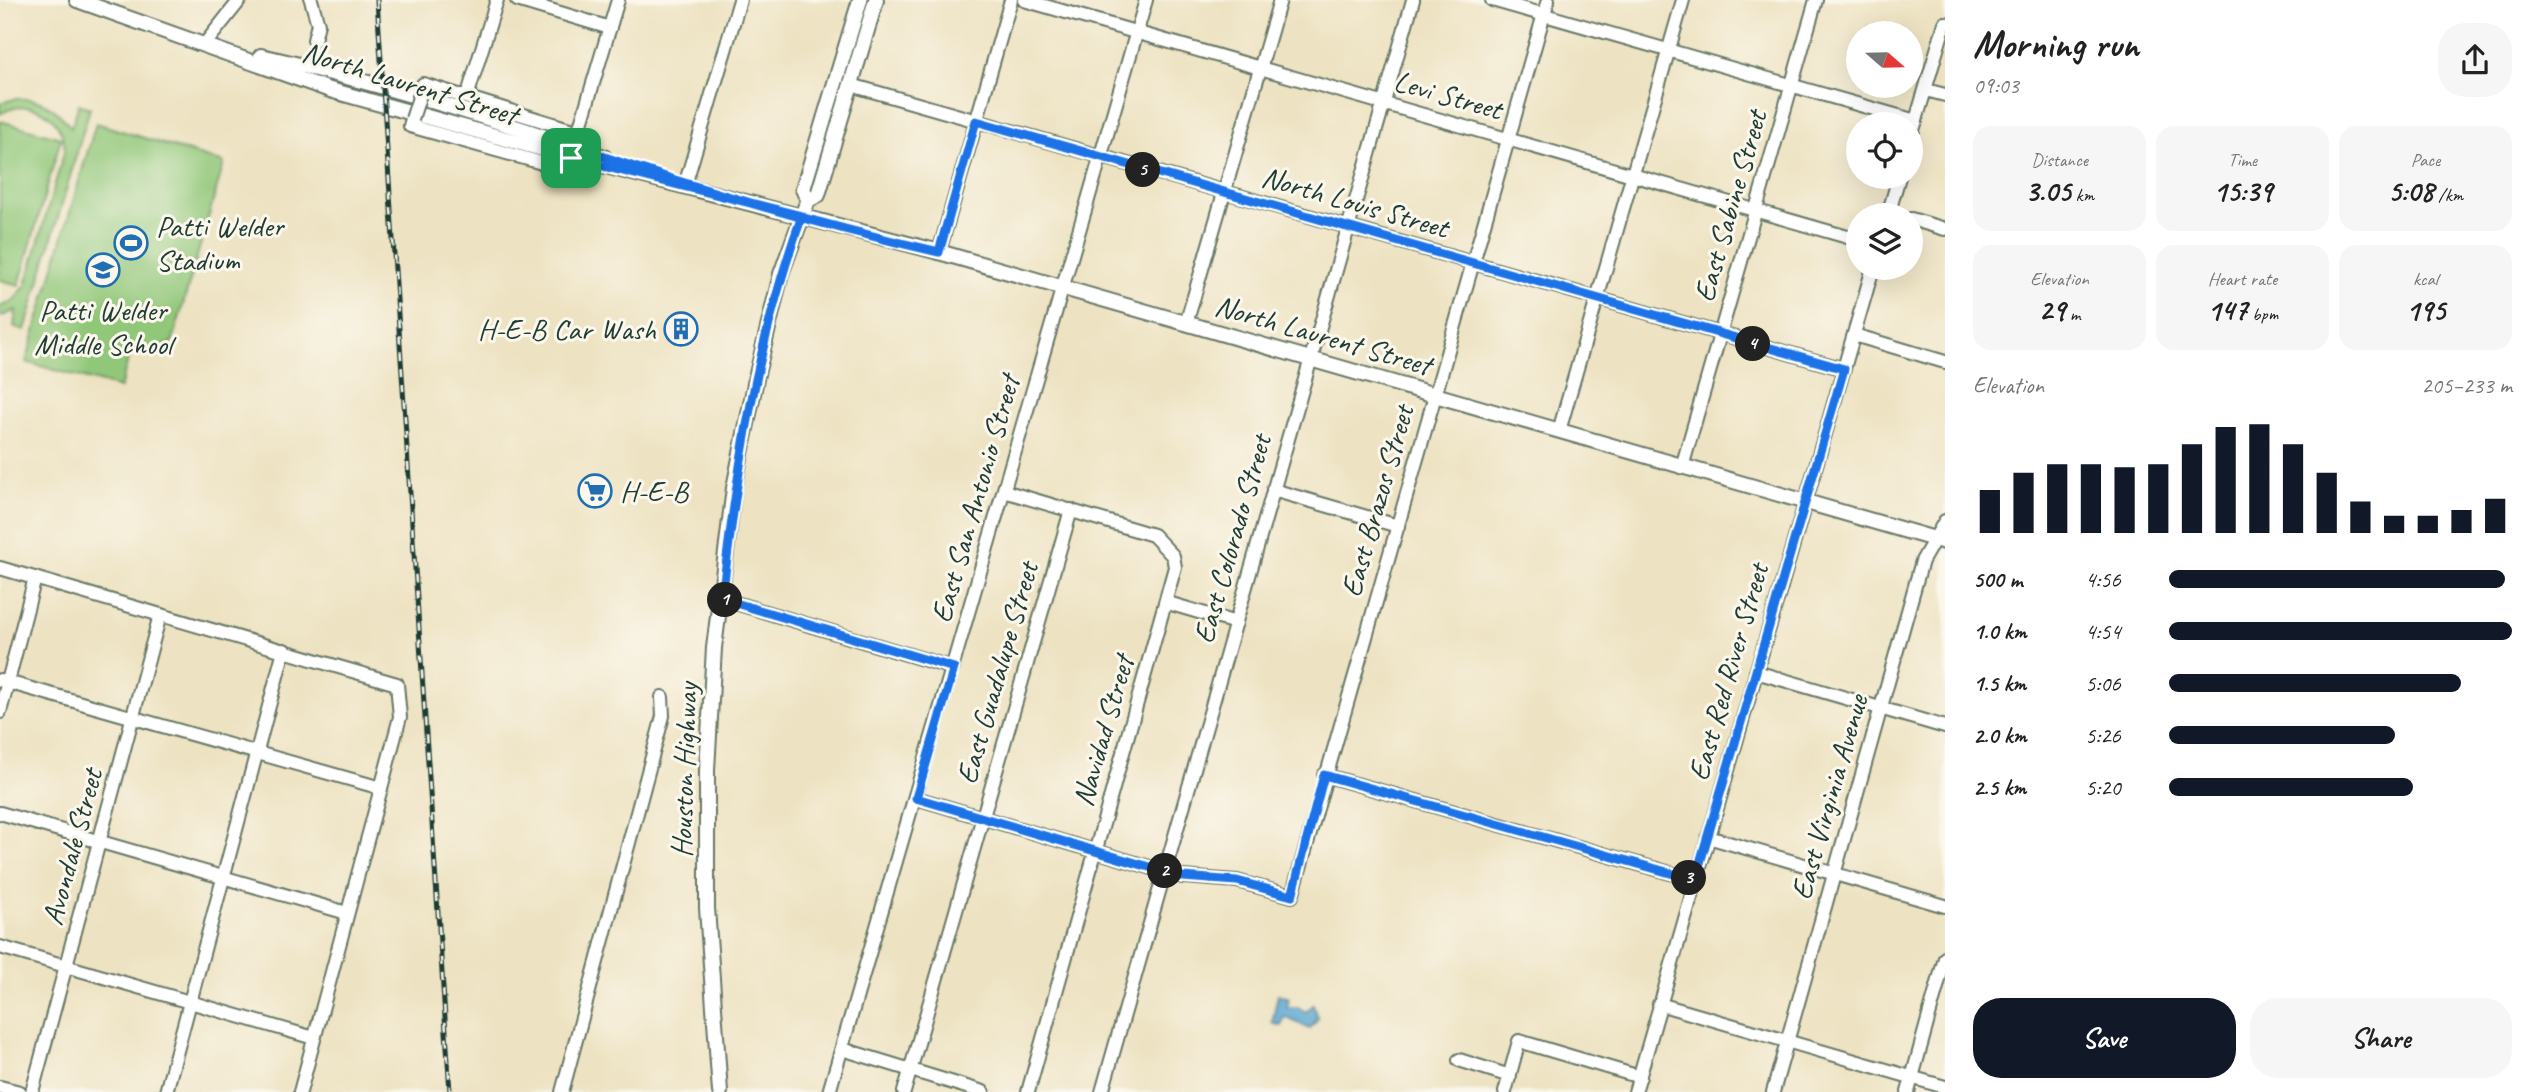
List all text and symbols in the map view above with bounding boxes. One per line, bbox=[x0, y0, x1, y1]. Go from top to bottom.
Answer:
north arrow bbox=[1846, 21, 1923, 98]
map controls bbox=[1846, 21, 1923, 280]
text: Morning run bbox=[1973, 21, 2139, 68]
button: share bbox=[2438, 23, 2512, 97]
street label: North Laurent Street bbox=[298, 32, 526, 135]
street label: Levi Street bbox=[1390, 62, 1509, 129]
text: 09:03 bbox=[1973, 71, 2019, 100]
street label: East Sabine Street bbox=[1685, 103, 1776, 306]
button: locate bbox=[1846, 112, 1923, 189]
pin bbox=[541, 128, 601, 188]
icon: arrive bbox=[552, 139, 590, 177]
text: Distance bbox=[2031, 148, 2088, 172]
text: Time bbox=[2228, 148, 2257, 172]
text: Pace bbox=[2411, 148, 2440, 172]
pin: 5 bbox=[1126, 152, 1160, 188]
text: 5 bbox=[1138, 157, 1147, 181]
street label: North Louis Street bbox=[1258, 157, 1455, 248]
text: 3.05 bbox=[2025, 172, 2071, 210]
text: 15:39 bbox=[2213, 172, 2272, 210]
text: 5:08 bbox=[2388, 172, 2434, 210]
text: km bbox=[2071, 183, 2094, 207]
text: /km bbox=[2434, 183, 2463, 207]
button: layers bbox=[1846, 203, 1923, 280]
place label: Patti Welder Stadium bbox=[156, 207, 286, 279]
sports icon: Patti Welder Stadium bbox=[112, 224, 150, 262]
school or university icon: Patti Welder Middle School bbox=[84, 251, 122, 289]
text: Elevation bbox=[2030, 267, 2089, 291]
text: Heart rate bbox=[2208, 267, 2277, 291]
text: kcal bbox=[2413, 267, 2438, 291]
street label: North Laurent Street bbox=[1211, 286, 1439, 385]
place label: Patti Welder Middle School bbox=[34, 291, 177, 363]
text: 29 bbox=[2039, 291, 2065, 329]
text: 147 bbox=[2207, 291, 2247, 329]
text: 195 bbox=[2406, 291, 2445, 329]
text: m bbox=[2065, 302, 2080, 326]
text: bpm bbox=[2247, 302, 2278, 326]
place label: H-E-B Car Wash bbox=[478, 310, 656, 348]
building icon: H-E-B Car Wash bbox=[662, 310, 700, 348]
pin: 4 bbox=[1736, 326, 1770, 362]
text: 4 bbox=[1748, 331, 1757, 355]
street label: East San Antonio Street bbox=[922, 367, 1030, 627]
text: Elevation bbox=[1973, 371, 2044, 400]
text: 205–233 m bbox=[2421, 371, 2512, 400]
street label: East Brazos Street bbox=[1332, 398, 1423, 601]
street label: East Colorado Street bbox=[1184, 428, 1281, 648]
supermarket icon: H-E-B bbox=[576, 472, 614, 510]
place label: H-E-B bbox=[620, 472, 690, 510]
street label: East Guadalupe Street bbox=[947, 555, 1048, 788]
street label: East Red River Street bbox=[1679, 556, 1778, 785]
text: 500 m bbox=[1973, 565, 2022, 594]
text: 4:56 bbox=[2085, 565, 2121, 594]
pin: 1 bbox=[708, 582, 742, 618]
text: 1 bbox=[720, 587, 729, 611]
text: 1.0 km bbox=[1973, 617, 2027, 646]
text: 4:54 bbox=[2085, 617, 2121, 646]
street label: Navidad Street bbox=[1063, 648, 1144, 810]
text: 1.5 km bbox=[1973, 669, 2026, 698]
text: 5:06 bbox=[2085, 669, 2121, 698]
street label: Houston Highway bbox=[662, 679, 706, 858]
street label: East Virginia Avenue bbox=[1782, 688, 1877, 904]
text: 2.0 km bbox=[1973, 721, 2027, 750]
text: 5:26 bbox=[2085, 721, 2121, 750]
street label: Avondale Street bbox=[33, 762, 112, 929]
text: 2.5 km bbox=[1973, 773, 2026, 802]
text: 5:20 bbox=[2085, 773, 2121, 802]
pin: 2 bbox=[1148, 854, 1182, 888]
text: 2 bbox=[1160, 858, 1169, 882]
pin: 3 bbox=[1672, 860, 1706, 896]
text: 3 bbox=[1684, 865, 1693, 889]
button: Save bbox=[1973, 998, 2236, 1078]
button: Share bbox=[2250, 998, 2512, 1078]

